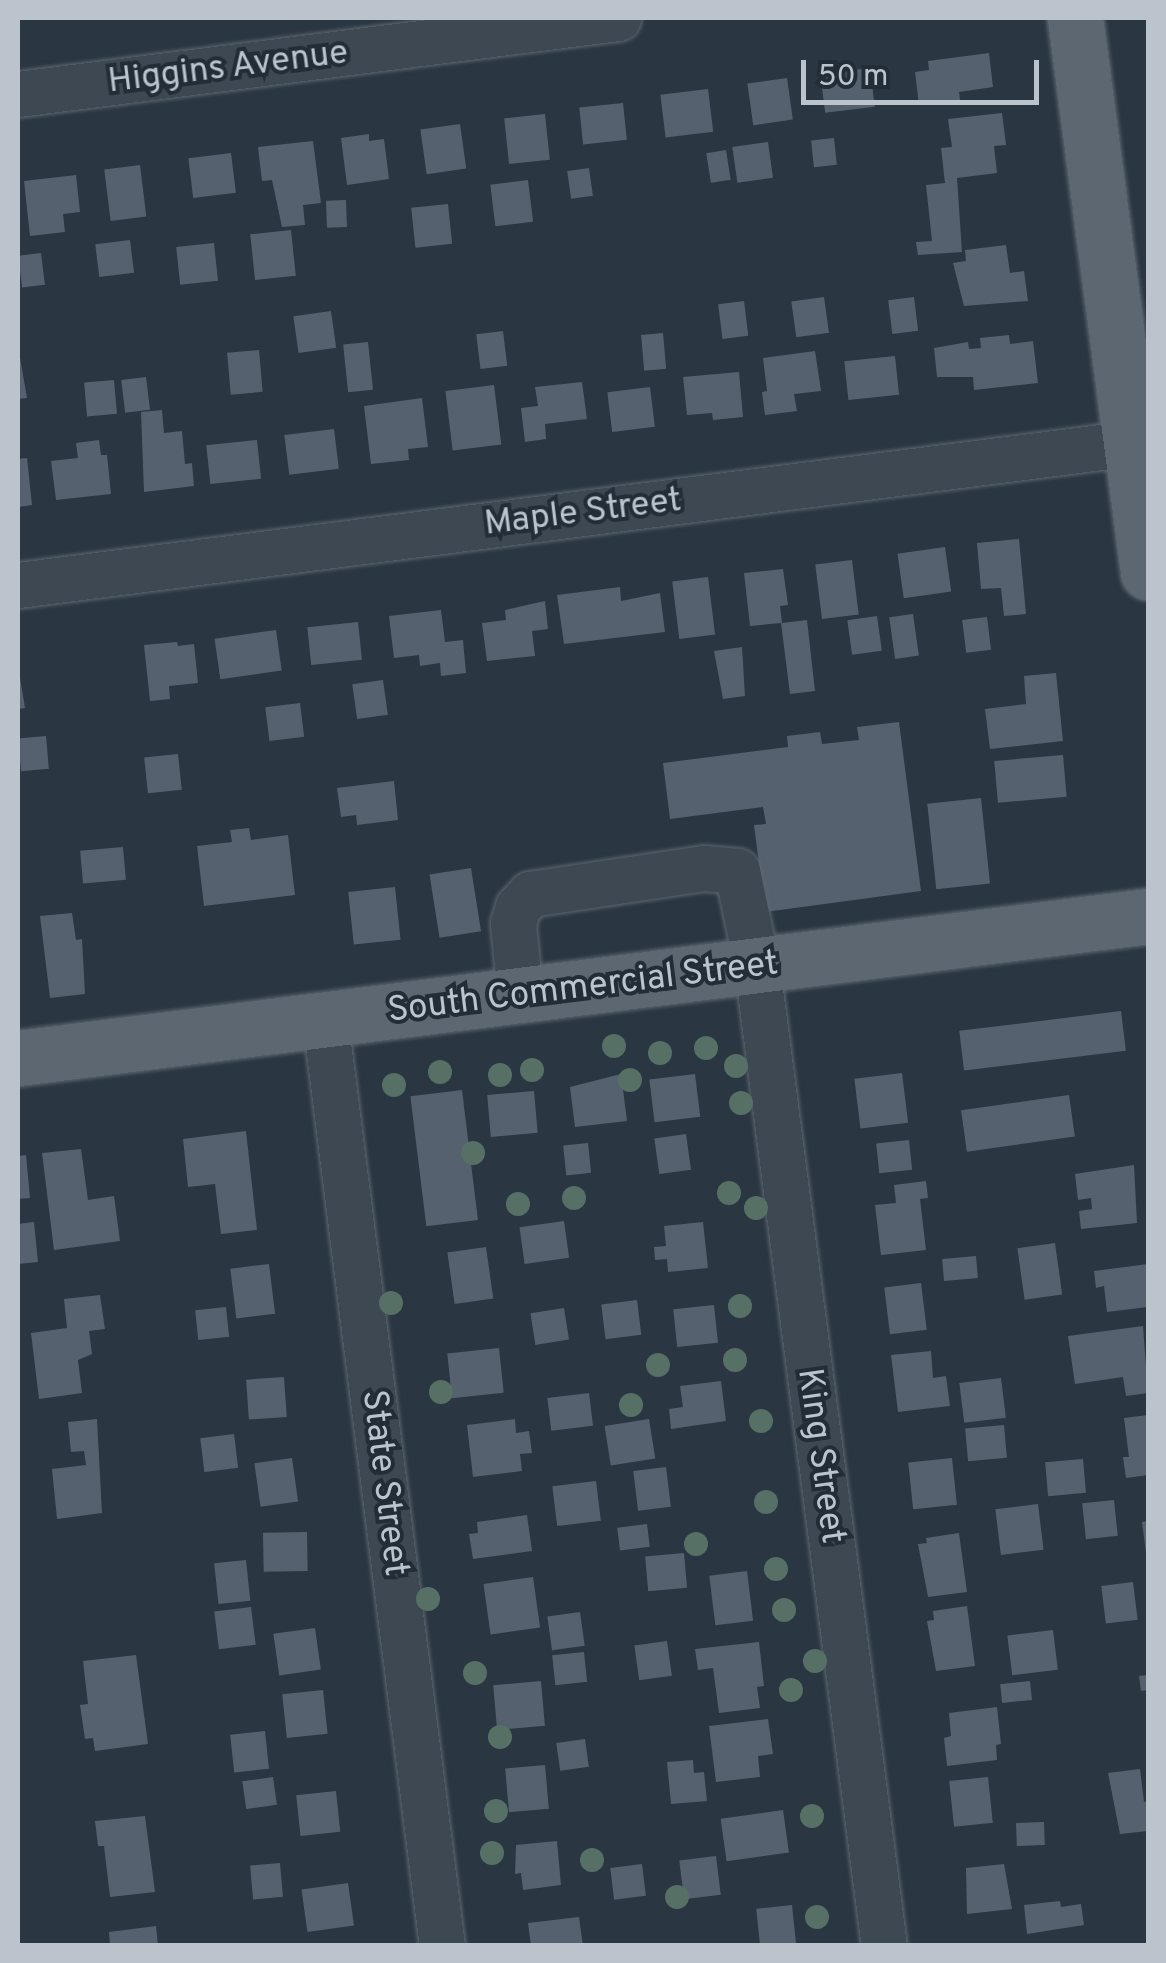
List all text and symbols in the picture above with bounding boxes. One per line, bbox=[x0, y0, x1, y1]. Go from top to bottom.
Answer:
street label: Higgins Avenue bbox=[105, 32, 351, 104]
scale bar bbox=[806, 40, 1044, 102]
text: 50 m bbox=[818, 59, 888, 96]
street label: Maple Street bbox=[482, 480, 684, 546]
street label: South Commercial Street bbox=[385, 943, 781, 1033]
street label: King Street bbox=[787, 1366, 853, 1546]
street label: State Street bbox=[352, 1387, 416, 1579]

